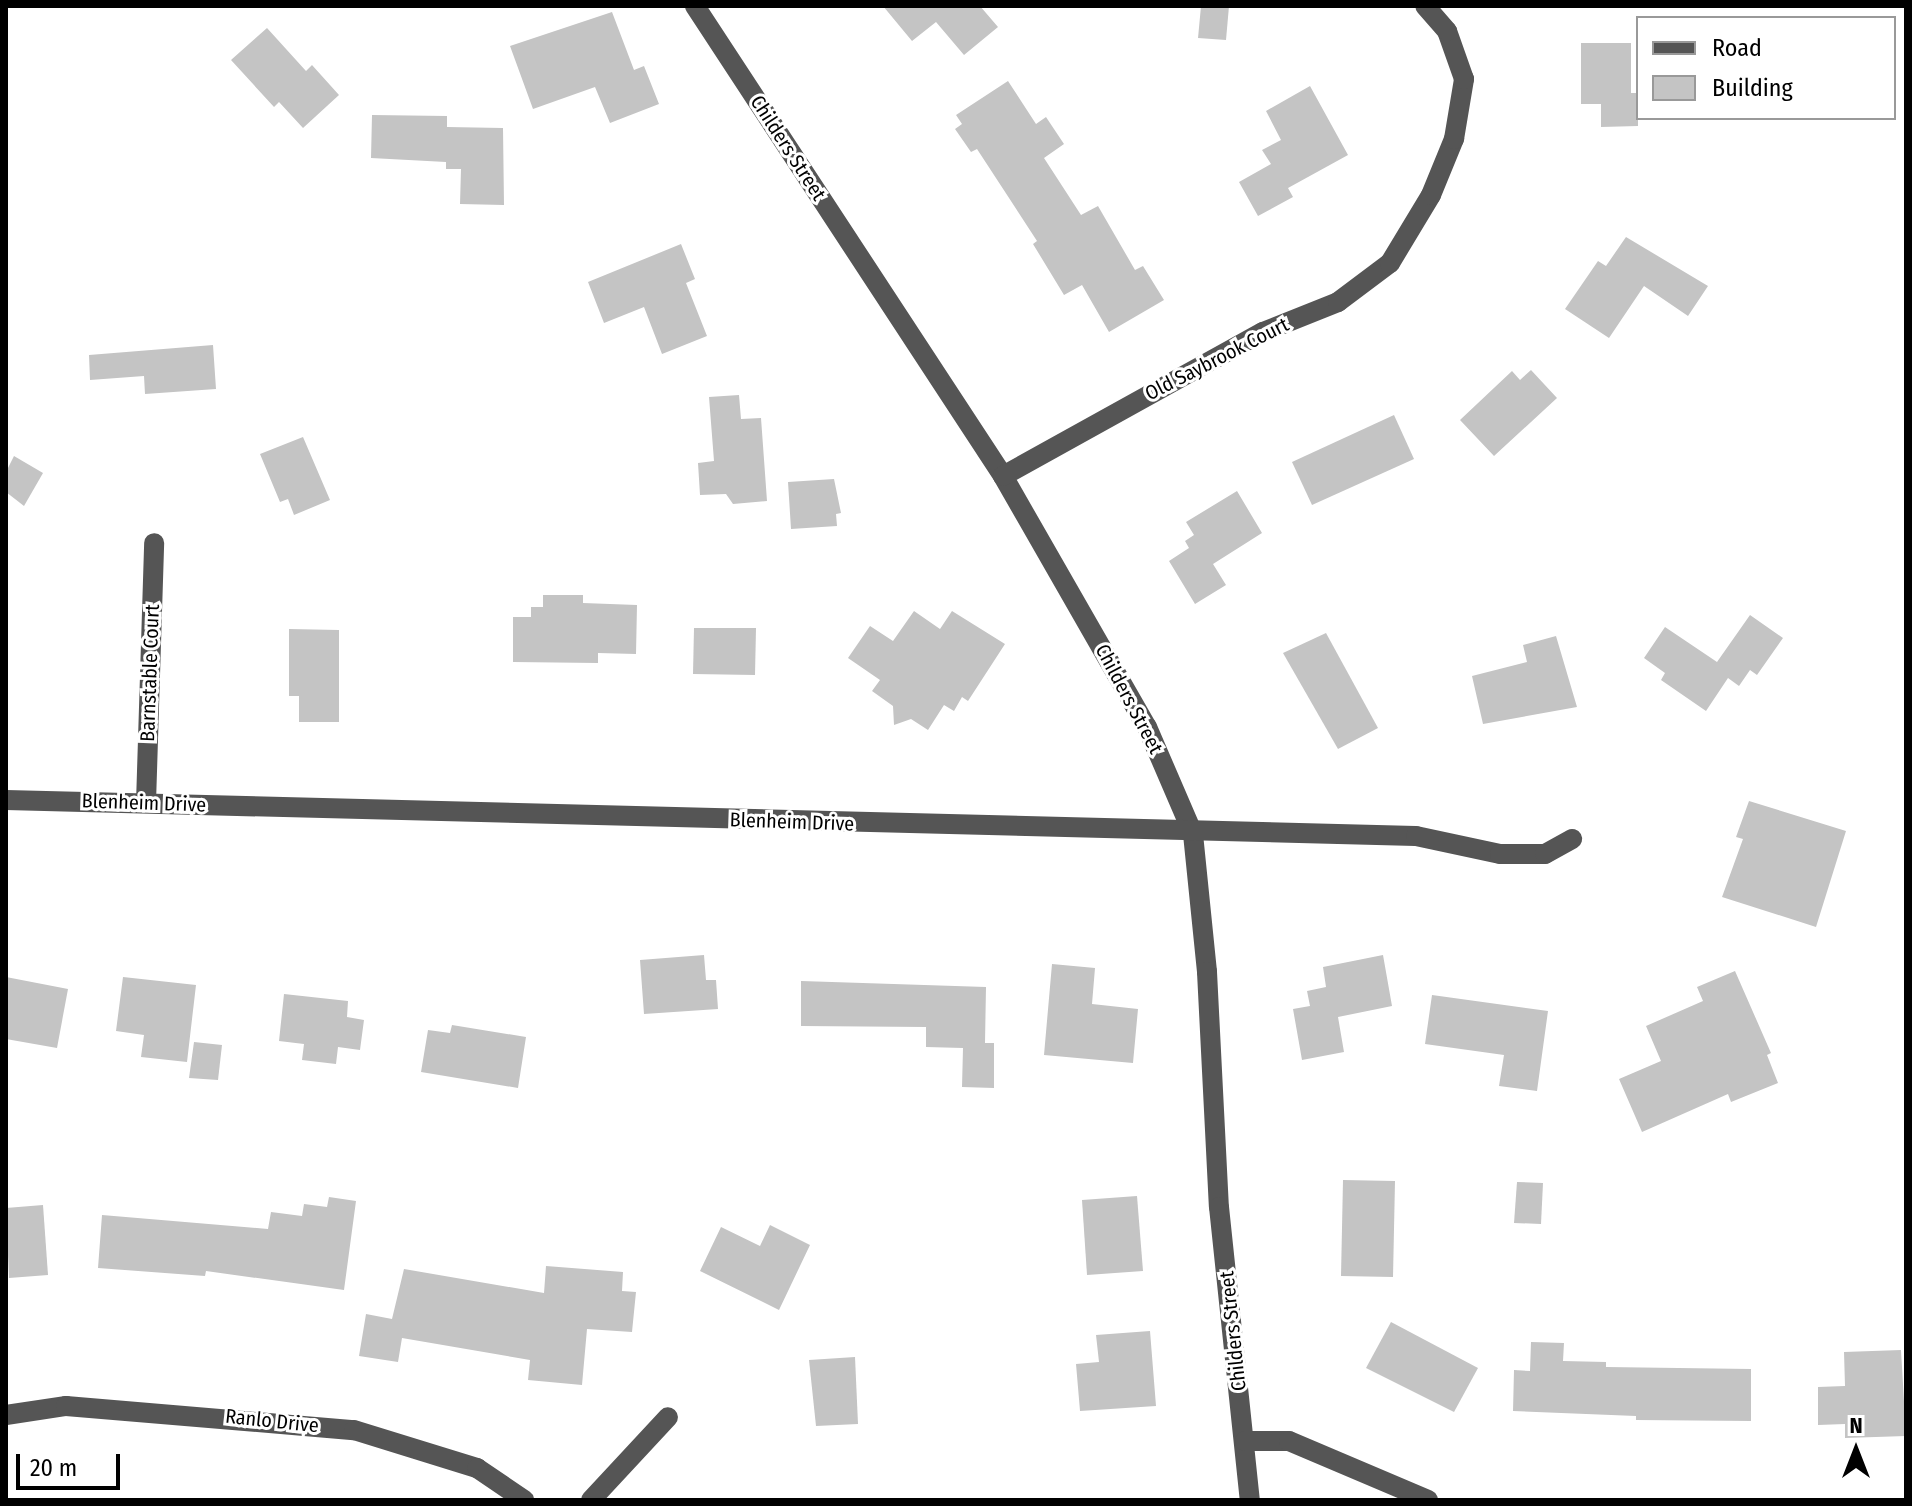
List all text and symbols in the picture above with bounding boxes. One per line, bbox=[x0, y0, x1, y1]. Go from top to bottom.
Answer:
legend bbox=[1636, 16, 1896, 120]
text: Road bbox=[1712, 34, 1762, 62]
text: Building bbox=[1712, 74, 1793, 102]
street label: Childers Street bbox=[745, 91, 831, 205]
street label: Old Saybrook Court bbox=[1141, 312, 1293, 406]
street label: Barnstable Court bbox=[136, 604, 164, 742]
street label: Childers Street bbox=[1090, 640, 1168, 758]
street label: Blenheim Drive bbox=[81, 789, 207, 817]
street label: Blenheim Drive bbox=[729, 808, 855, 836]
street label: Childers Street bbox=[1215, 1270, 1251, 1392]
street label: Ranlo Drive bbox=[224, 1404, 320, 1438]
north arrow bbox=[1816, 1410, 1896, 1490]
text: N bbox=[1849, 1412, 1863, 1439]
scale bar bbox=[20, 1438, 124, 1488]
text: 20 m bbox=[30, 1454, 77, 1482]

